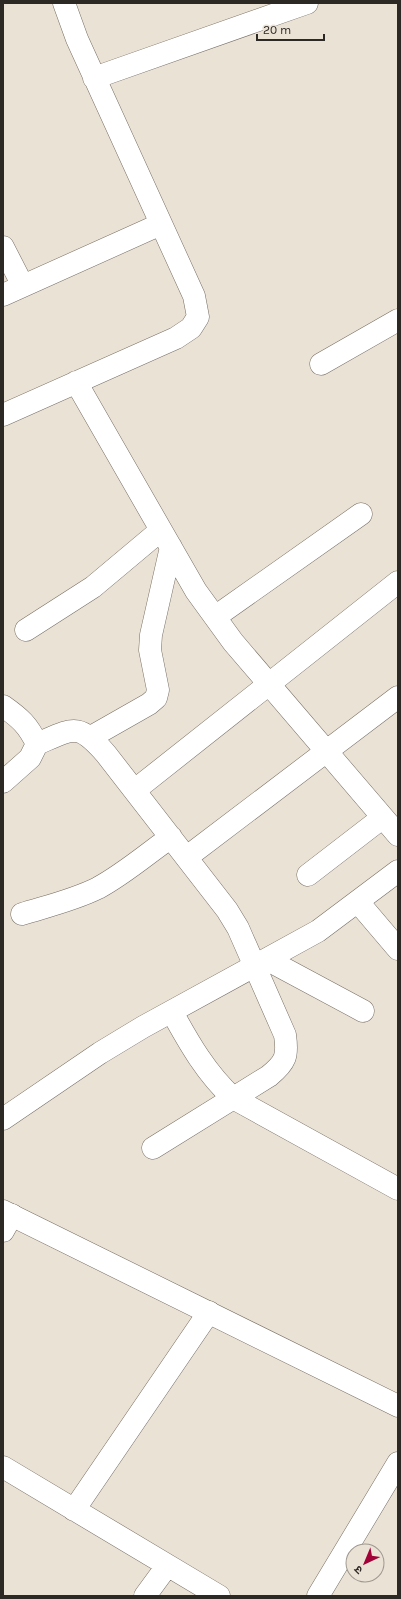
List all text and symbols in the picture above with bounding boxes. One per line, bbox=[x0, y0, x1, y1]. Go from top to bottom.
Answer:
scale bar bbox=[257, 16, 324, 42]
text: 20 m bbox=[263, 23, 291, 37]
north arrow bbox=[345, 1543, 385, 1583]
text: उ bbox=[351, 1563, 365, 1577]

